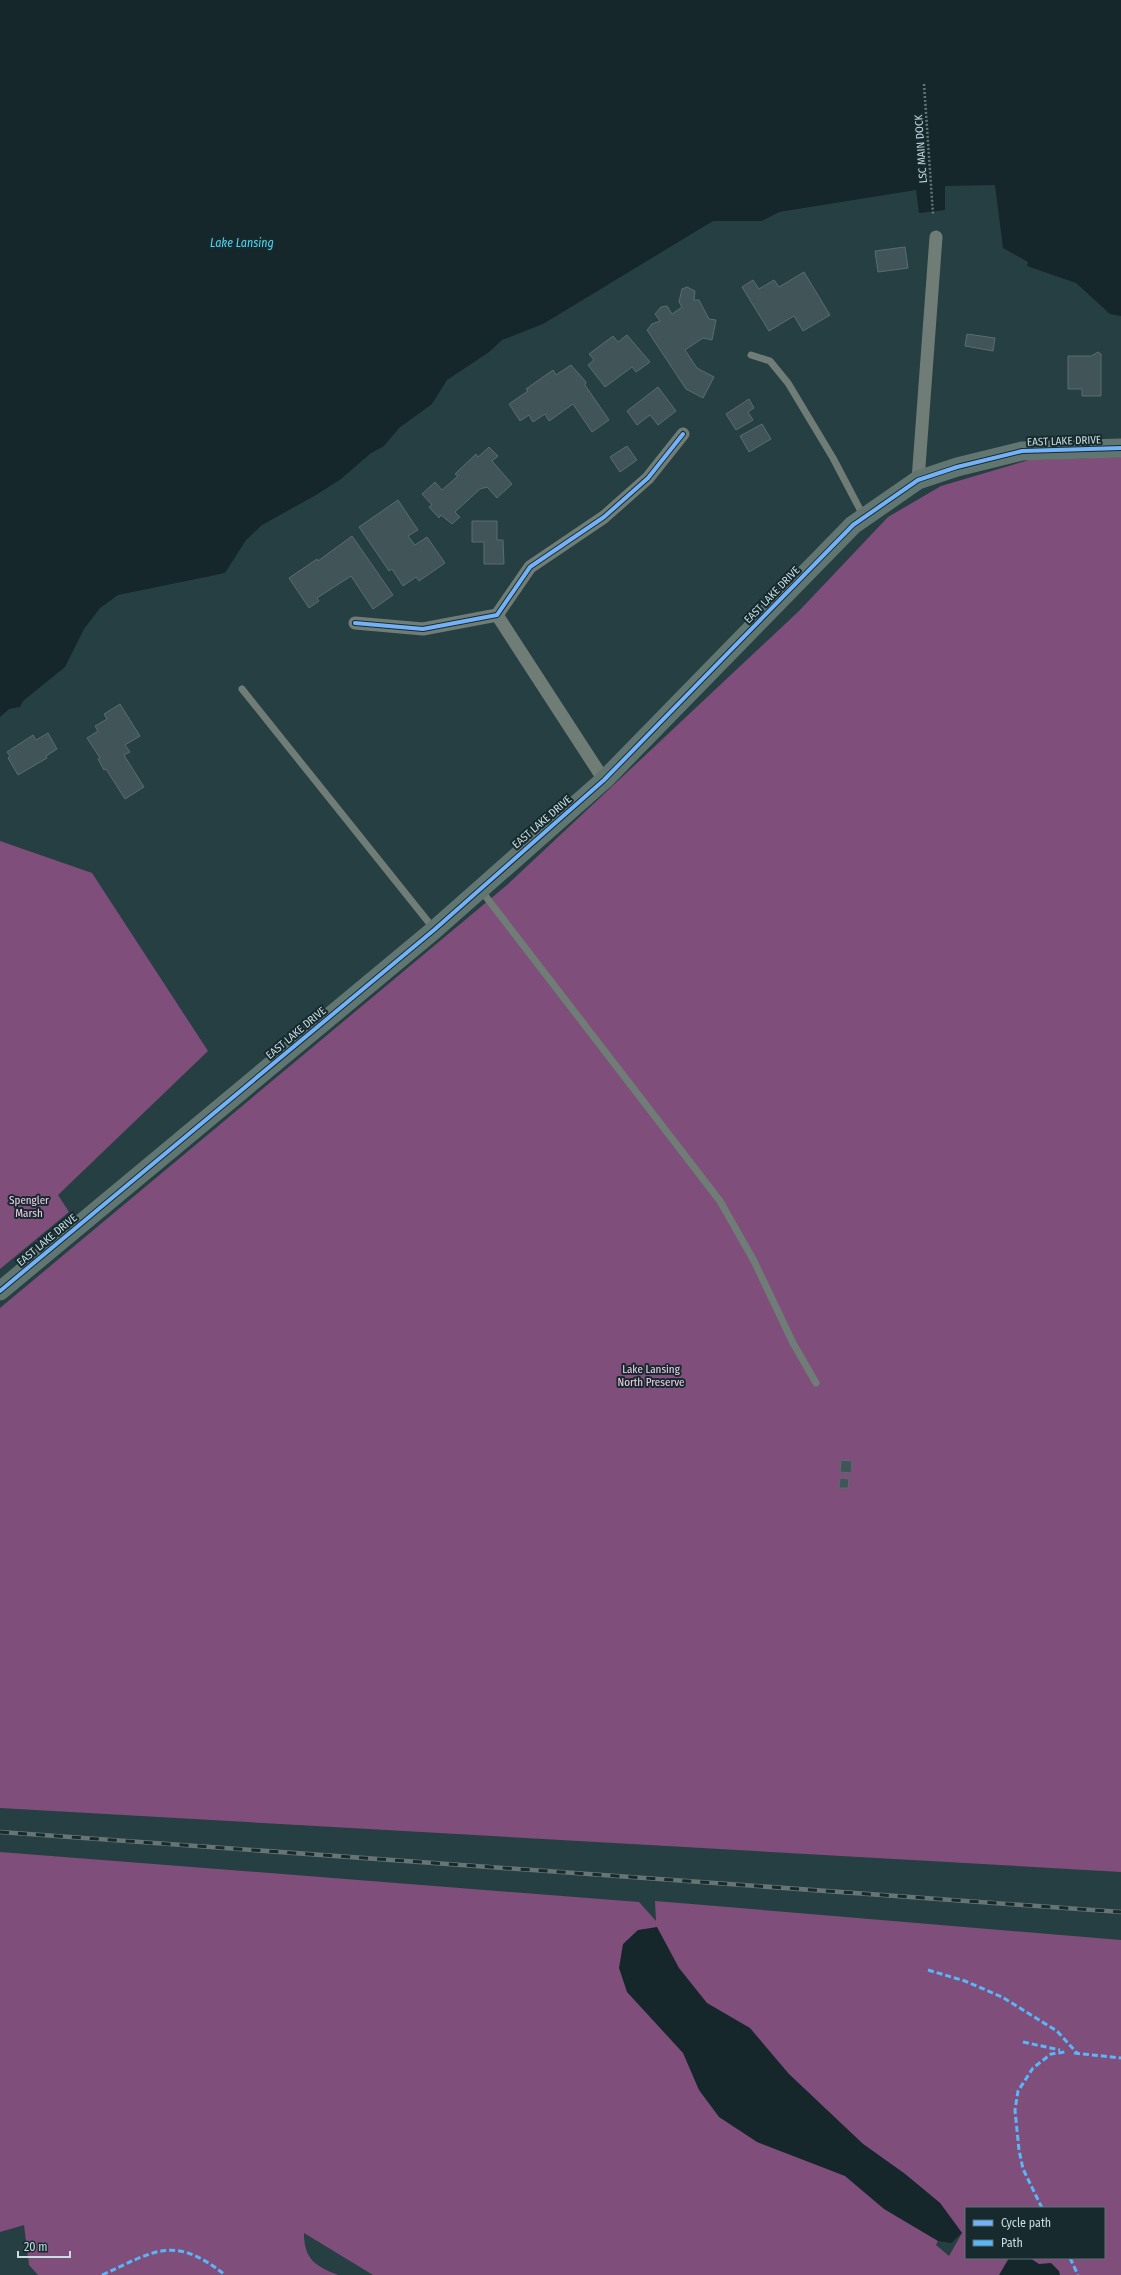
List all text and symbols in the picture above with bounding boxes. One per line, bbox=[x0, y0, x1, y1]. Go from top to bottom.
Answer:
street label: LSC MAIN DOCK bbox=[912, 114, 930, 184]
water label: Lake Lansing bbox=[210, 236, 274, 250]
street label: EAST LAKE DRIVE bbox=[1027, 433, 1101, 449]
street label: EAST LAKE DRIVE bbox=[742, 564, 802, 626]
street label: EAST LAKE DRIVE bbox=[510, 793, 574, 851]
street label: EAST LAKE DRIVE bbox=[263, 1004, 329, 1062]
park label: Spengler Marsh bbox=[9, 1194, 49, 1220]
street label: EAST LAKE DRIVE bbox=[14, 1211, 80, 1269]
park label: Lake Lansing North Preserve bbox=[617, 1363, 685, 1389]
legend bbox=[965, 2207, 1105, 2259]
text: Cycle path bbox=[1001, 2216, 1051, 2230]
scale bar bbox=[18, 2233, 70, 2259]
text: Path bbox=[1001, 2236, 1023, 2250]
text: 20 m bbox=[24, 2240, 48, 2254]

